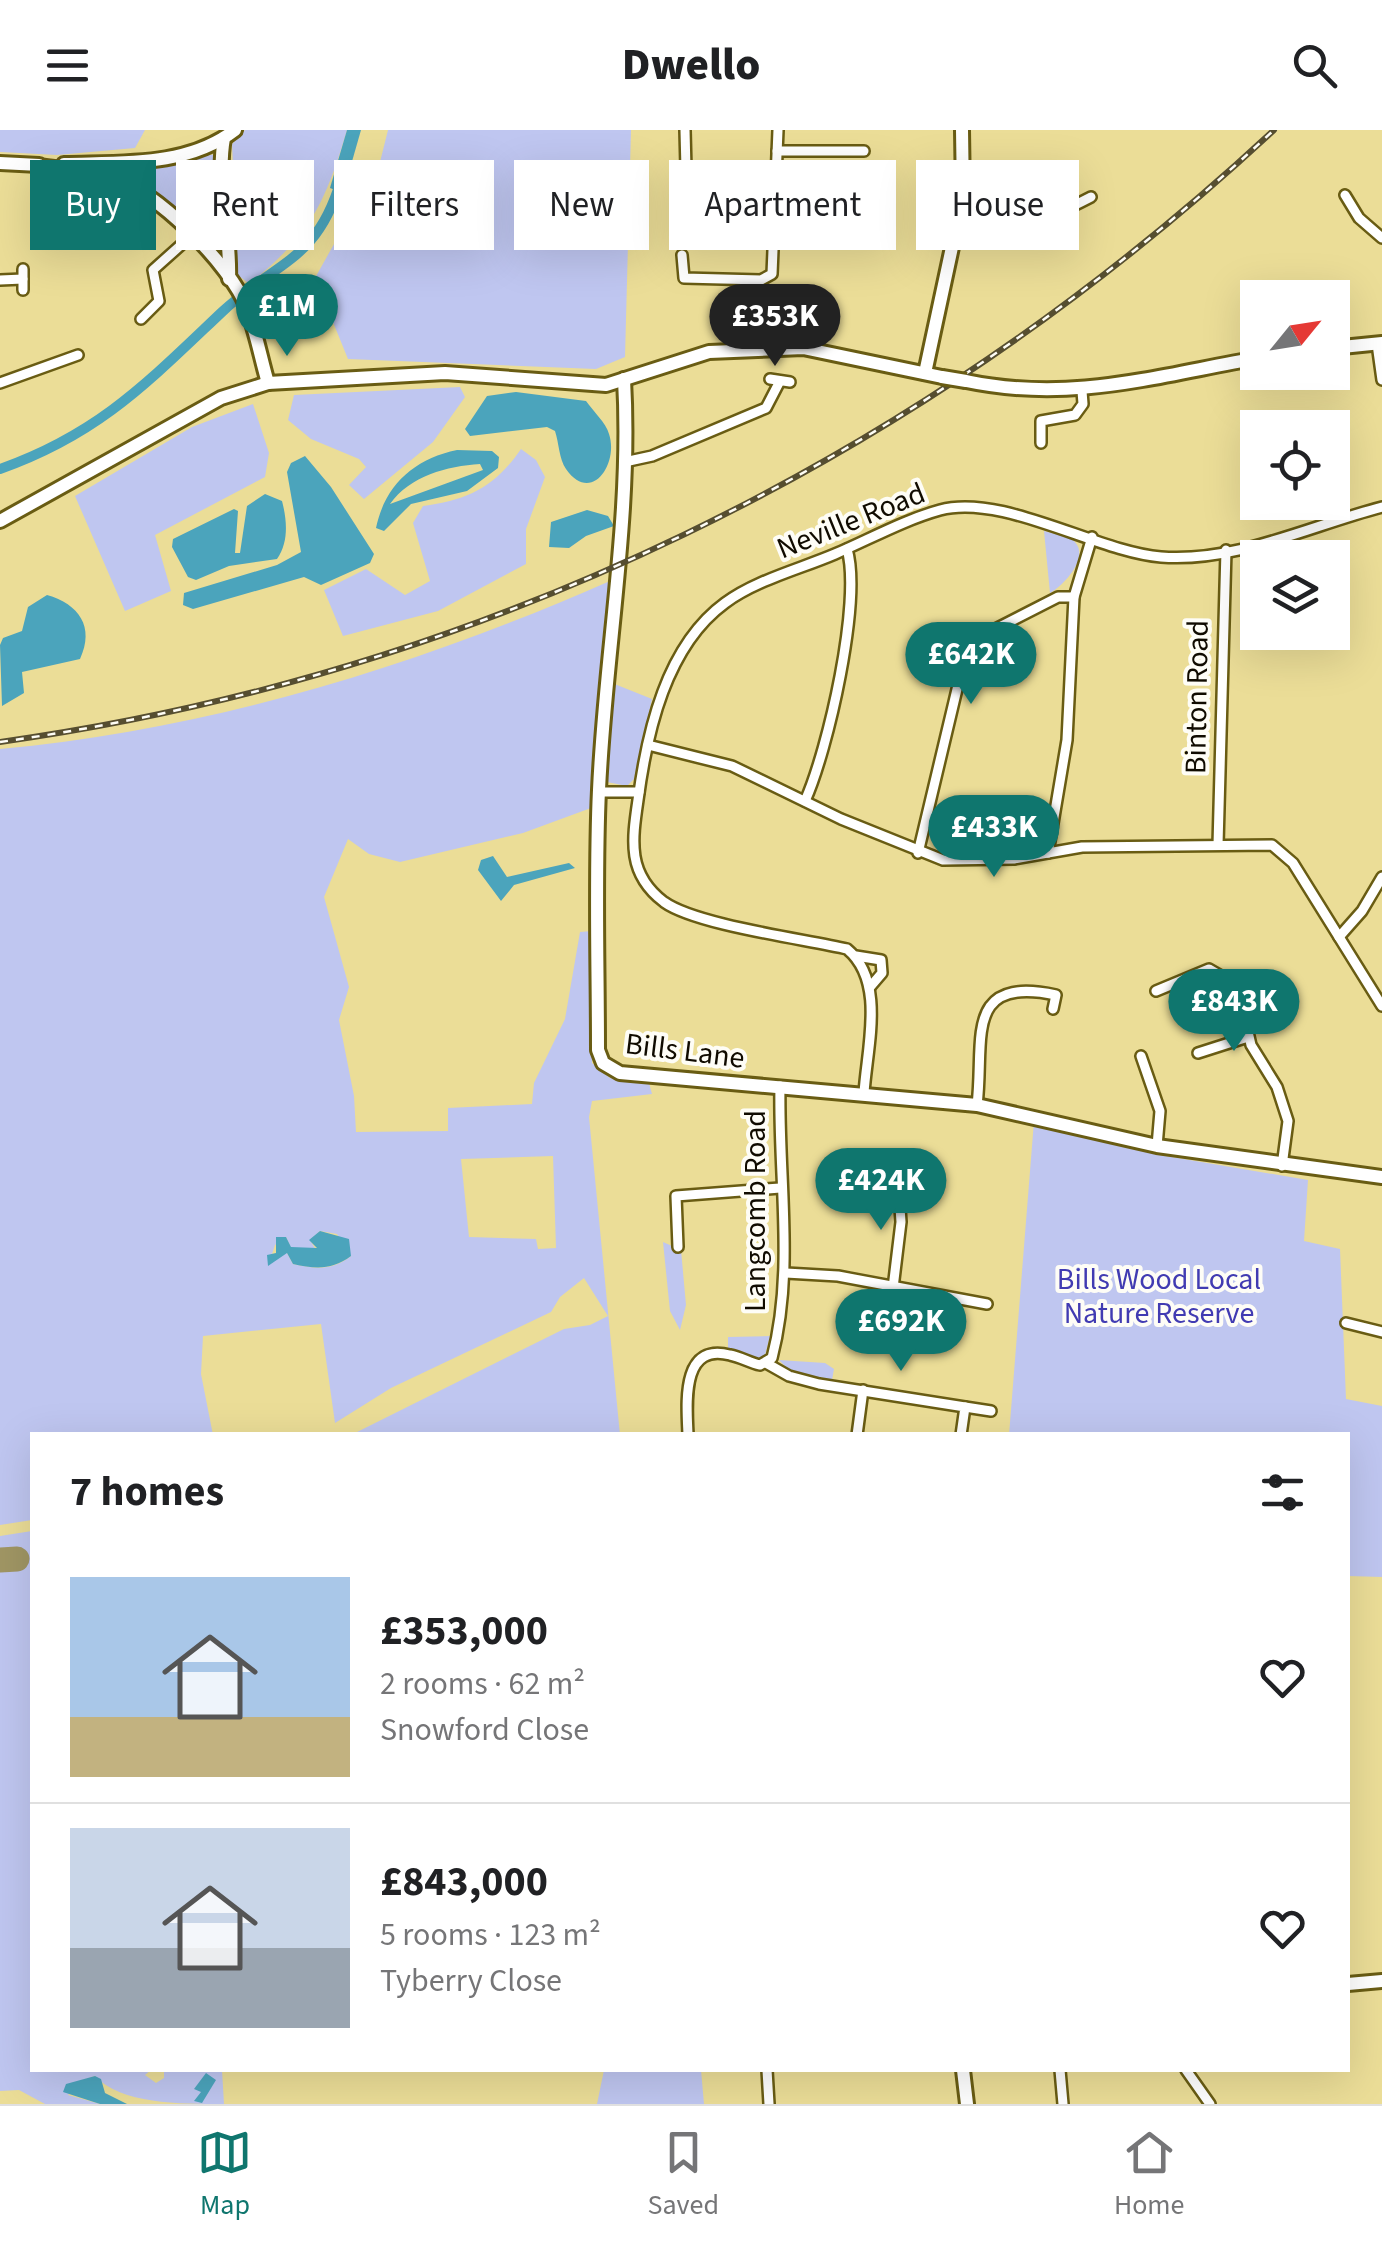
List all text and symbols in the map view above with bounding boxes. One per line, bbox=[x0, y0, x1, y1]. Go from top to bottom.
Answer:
text: Dwello bbox=[622, 33, 760, 97]
icon: menu bbox=[40, 38, 95, 93]
icon: search bbox=[1287, 38, 1342, 93]
chip: Buy bbox=[30, 160, 156, 250]
chip: Rent bbox=[176, 160, 314, 250]
chip: Filters bbox=[334, 160, 494, 250]
chip: New bbox=[514, 160, 649, 250]
chip: Apartment bbox=[669, 160, 896, 250]
chip: House bbox=[916, 160, 1079, 250]
pin: £1M bbox=[239, 274, 335, 359]
north arrow bbox=[1240, 280, 1350, 390]
map controls bbox=[1240, 280, 1350, 650]
text: £1M bbox=[258, 283, 316, 329]
pin: £353K bbox=[705, 284, 845, 369]
text: £353K bbox=[731, 293, 819, 339]
button: locate bbox=[1240, 410, 1350, 520]
street label: Neville Road bbox=[770, 472, 932, 570]
button: layers bbox=[1240, 540, 1350, 650]
street label: Binton Road bbox=[1174, 620, 1220, 774]
pin: £642K bbox=[901, 622, 1041, 707]
text: £642K bbox=[927, 631, 1015, 677]
pin: £433K bbox=[924, 795, 1064, 880]
text: £433K bbox=[950, 804, 1038, 850]
pin: £843K bbox=[1164, 969, 1304, 1054]
text: £843K bbox=[1190, 978, 1278, 1024]
street label: Bills Lane bbox=[623, 1022, 747, 1080]
street label: Langcomb Road bbox=[734, 1110, 777, 1312]
pin: £424K bbox=[811, 1148, 951, 1233]
text: £424K bbox=[837, 1157, 925, 1203]
park label: Bills Wood Local Nature Reserve bbox=[1057, 1258, 1261, 1335]
pin: £692K bbox=[831, 1289, 971, 1374]
text: £692K bbox=[857, 1298, 945, 1344]
text: 7 homes bbox=[70, 1462, 224, 1522]
icon: filters bbox=[1255, 1465, 1310, 1520]
text: £353,000 bbox=[380, 1601, 548, 1661]
icon: home bbox=[150, 1617, 270, 1737]
icon: heart bbox=[1255, 1650, 1310, 1705]
text: 2 rooms · 62 m² bbox=[380, 1661, 585, 1707]
text: Snowford Close bbox=[380, 1707, 589, 1753]
text: £843,000 bbox=[380, 1852, 548, 1912]
icon: home bbox=[150, 1868, 270, 1988]
icon: heart bbox=[1255, 1901, 1310, 1956]
text: 5 rooms · 123 m² bbox=[380, 1912, 601, 1958]
text: Tyberry Close bbox=[380, 1958, 562, 2004]
tab: Map bbox=[197, 2125, 252, 2225]
tab: Saved bbox=[647, 2125, 719, 2225]
tab: Home bbox=[1114, 2125, 1184, 2225]

